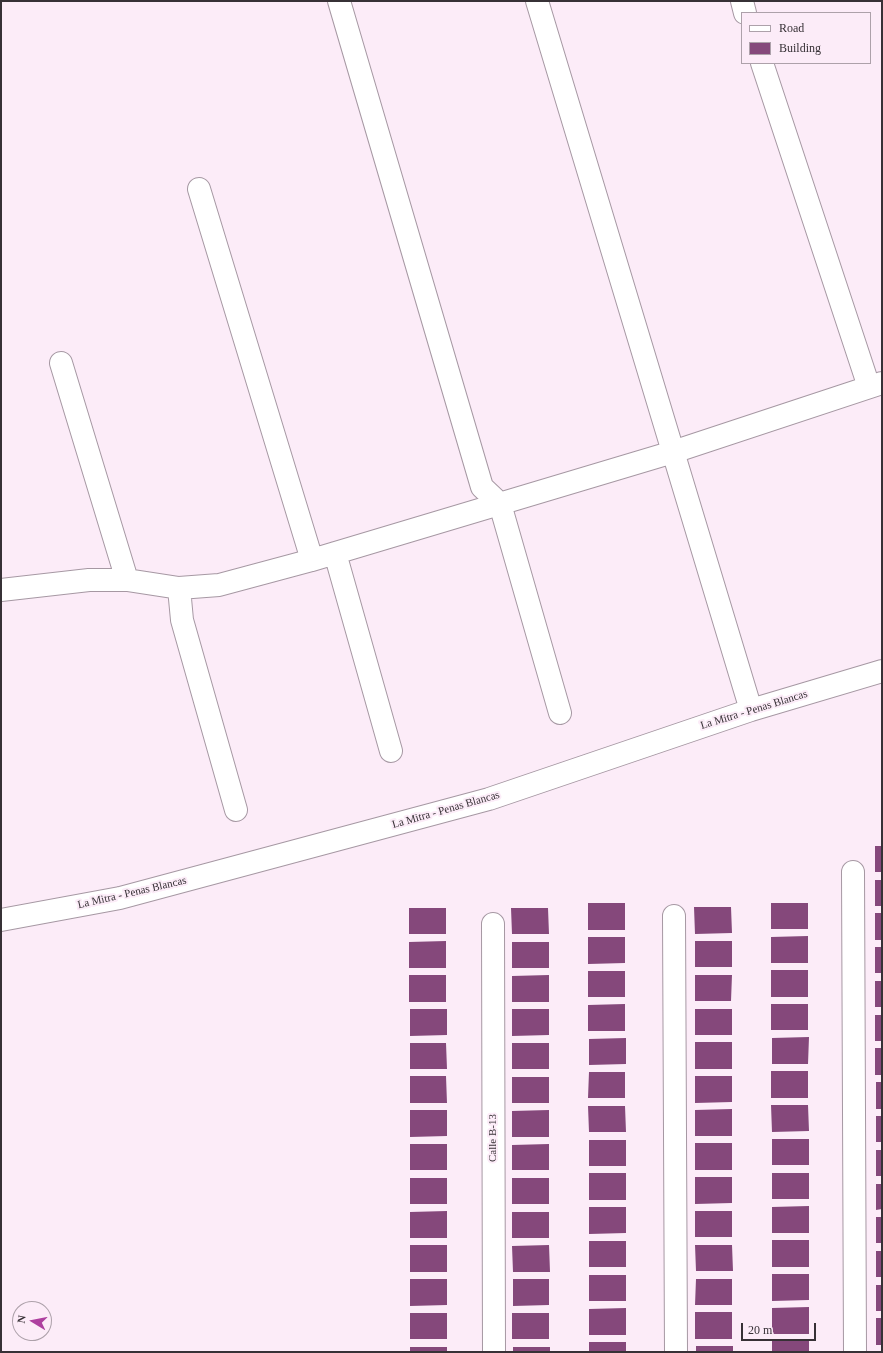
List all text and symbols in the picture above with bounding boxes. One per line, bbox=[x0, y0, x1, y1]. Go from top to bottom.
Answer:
legend bbox=[741, 12, 871, 64]
text: Road bbox=[779, 21, 804, 35]
text: Building bbox=[779, 41, 821, 55]
street label: La Mitra - Penas Blancas bbox=[699, 687, 809, 733]
street label: La Mitra - Penas Blancas bbox=[391, 788, 501, 832]
street label: La Mitra - Penas Blancas bbox=[76, 874, 188, 912]
street label: Calle B-13 bbox=[486, 1114, 500, 1162]
north arrow bbox=[12, 1301, 52, 1341]
text: N bbox=[15, 1314, 28, 1324]
scale bar bbox=[743, 1315, 818, 1341]
text: 20 m bbox=[748, 1323, 772, 1337]

